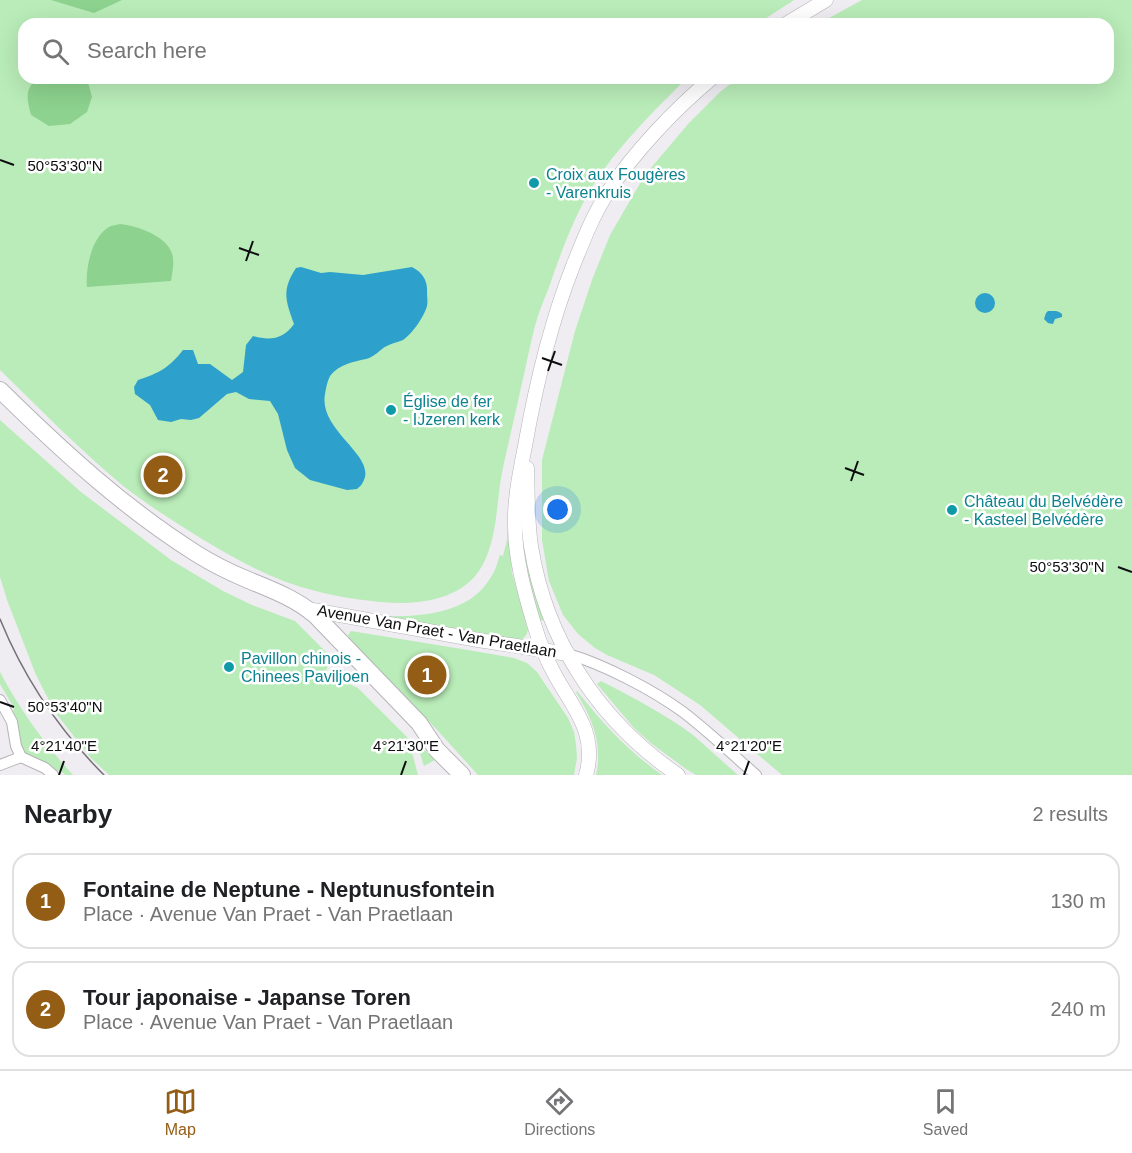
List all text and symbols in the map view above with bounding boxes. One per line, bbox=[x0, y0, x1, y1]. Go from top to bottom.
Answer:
search box bbox=[18, 18, 1114, 84]
icon: search bbox=[39, 35, 72, 68]
text: Search here bbox=[87, 38, 207, 63]
text: 50°53'30"N bbox=[27, 157, 103, 174]
place label: Croix aux Fougères - Varenkruis bbox=[546, 166, 686, 201]
marker: Croix aux Fougères - Varenkruis bbox=[527, 176, 541, 190]
place label: Église de fer - IJzeren kerk bbox=[403, 392, 501, 428]
marker: Église de fer - IJzeren kerk bbox=[384, 403, 398, 417]
pin: 2 bbox=[144, 452, 182, 498]
place label: Château du Belvédère - Kasteel Belvédère bbox=[964, 493, 1123, 528]
your location bbox=[543, 495, 572, 524]
marker: Château du Belvédère - Kasteel Belvédère bbox=[945, 503, 959, 517]
text: 50°53'30"N bbox=[1029, 558, 1105, 575]
street label: Avenue Van Praet - Van Praetlaan bbox=[316, 602, 558, 660]
place label: Pavillon chinois - Chinees Paviljoen bbox=[241, 650, 369, 685]
pin: 1 bbox=[408, 652, 446, 698]
marker: Pavillon chinois - Chinees Paviljoen bbox=[222, 660, 236, 674]
text: 50°53'40"N bbox=[27, 698, 103, 715]
text: 4°21'40"E bbox=[31, 737, 97, 754]
text: 4°21'30"E bbox=[373, 737, 439, 754]
text: 4°21'20"E bbox=[716, 737, 782, 754]
text: Nearby bbox=[24, 799, 112, 829]
text: 2 results bbox=[1032, 803, 1108, 825]
text: Fontaine de Neptune - Neptunusfontein bbox=[83, 877, 495, 902]
text: 1 bbox=[40, 890, 51, 912]
text: 130 m bbox=[1050, 890, 1106, 912]
text: Place · Avenue Van Praet - Van Praetlaan bbox=[83, 903, 453, 925]
text: Tour japonaise - Japanse Toren bbox=[83, 985, 411, 1010]
text: 2 bbox=[40, 998, 51, 1020]
text: 240 m bbox=[1050, 998, 1106, 1020]
text: Place · Avenue Van Praet - Van Praetlaan bbox=[83, 1011, 453, 1033]
tab: Map bbox=[164, 1085, 197, 1139]
tab: Directions bbox=[524, 1085, 595, 1139]
tab: Saved bbox=[923, 1085, 968, 1139]

